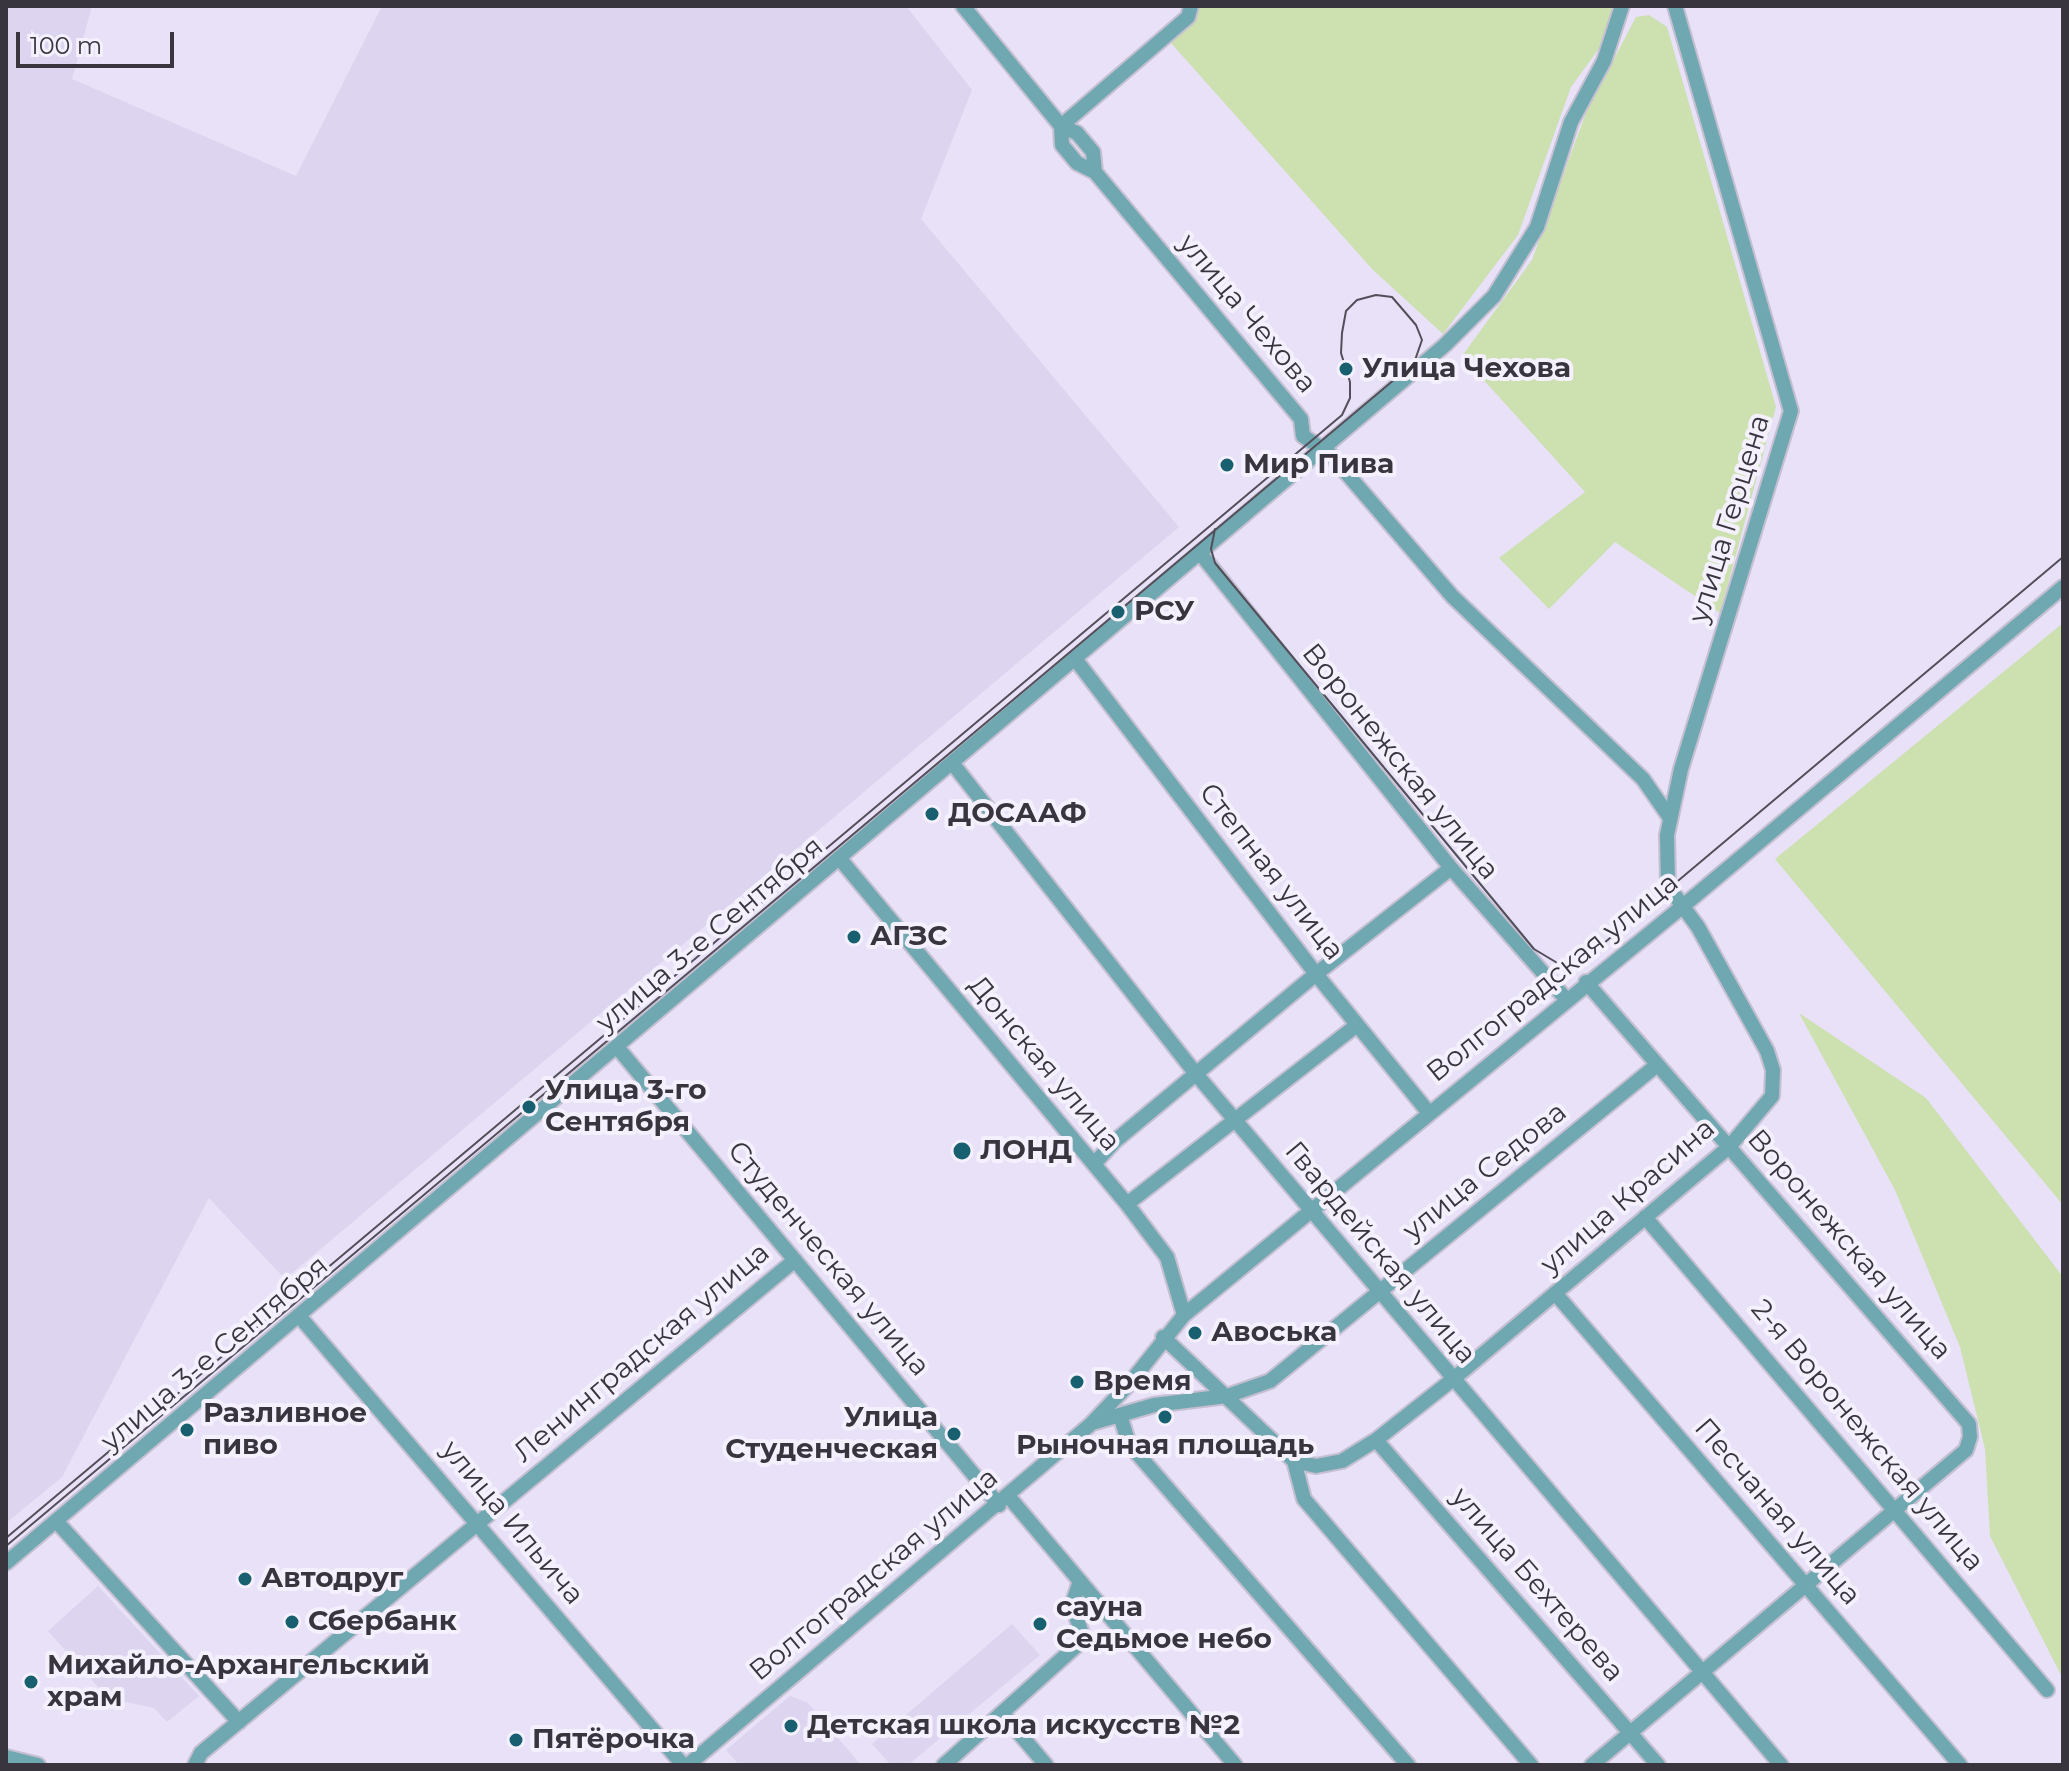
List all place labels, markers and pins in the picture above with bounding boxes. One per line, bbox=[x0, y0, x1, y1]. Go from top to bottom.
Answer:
place label: Улица Чехова bbox=[1362, 352, 1571, 386]
marker: Улица Чехова bbox=[1337, 360, 1355, 378]
place label: Мир Пива bbox=[1243, 448, 1394, 482]
marker: Мир Пива bbox=[1218, 456, 1236, 474]
place label: РСУ bbox=[1134, 595, 1194, 629]
marker: РСУ bbox=[1109, 603, 1127, 621]
place label: ДОСААФ bbox=[948, 797, 1086, 831]
marker: ДОСААФ bbox=[923, 805, 941, 823]
place label: АГЗС bbox=[870, 920, 948, 954]
marker: АГЗС bbox=[845, 928, 863, 946]
place label: Улица 3-го Сентября bbox=[545, 1074, 707, 1140]
marker: Улица 3-го Сентября bbox=[520, 1098, 538, 1116]
place label: ЛОНД bbox=[980, 1134, 1072, 1168]
marker: ЛОНД bbox=[951, 1140, 973, 1162]
place label: Авоська bbox=[1211, 1316, 1337, 1350]
marker: Авоська bbox=[1186, 1324, 1204, 1342]
place label: Время bbox=[1093, 1365, 1192, 1399]
marker: Время bbox=[1068, 1373, 1086, 1391]
place label: Разливное пиво bbox=[203, 1397, 367, 1463]
place label: Улица Студенческая bbox=[725, 1401, 938, 1467]
marker: Рыночная площадь bbox=[1156, 1408, 1174, 1426]
marker: Разливное пиво bbox=[178, 1421, 196, 1439]
marker: Улица Студенческая bbox=[945, 1425, 963, 1443]
place label: Рыночная площадь bbox=[1016, 1429, 1314, 1463]
place label: Автодруг bbox=[261, 1562, 403, 1596]
marker: Автодруг bbox=[236, 1570, 254, 1588]
place label: сауна Седьмое небо bbox=[1056, 1591, 1272, 1657]
place label: Сбербанк bbox=[308, 1605, 457, 1639]
marker: Сбербанк bbox=[283, 1613, 301, 1631]
marker: сауна Седьмое небо bbox=[1031, 1615, 1049, 1633]
place label: Михайло-Архангельский храм bbox=[47, 1649, 430, 1715]
marker: Михайло-Архангельский храм bbox=[22, 1673, 40, 1691]
place label: Детская школа искусств №2 bbox=[807, 1709, 1240, 1743]
marker: Детская школа искусств №2 bbox=[782, 1717, 800, 1735]
place label: Пятёрочка bbox=[532, 1723, 695, 1757]
marker: Пятёрочка bbox=[507, 1731, 525, 1749]

